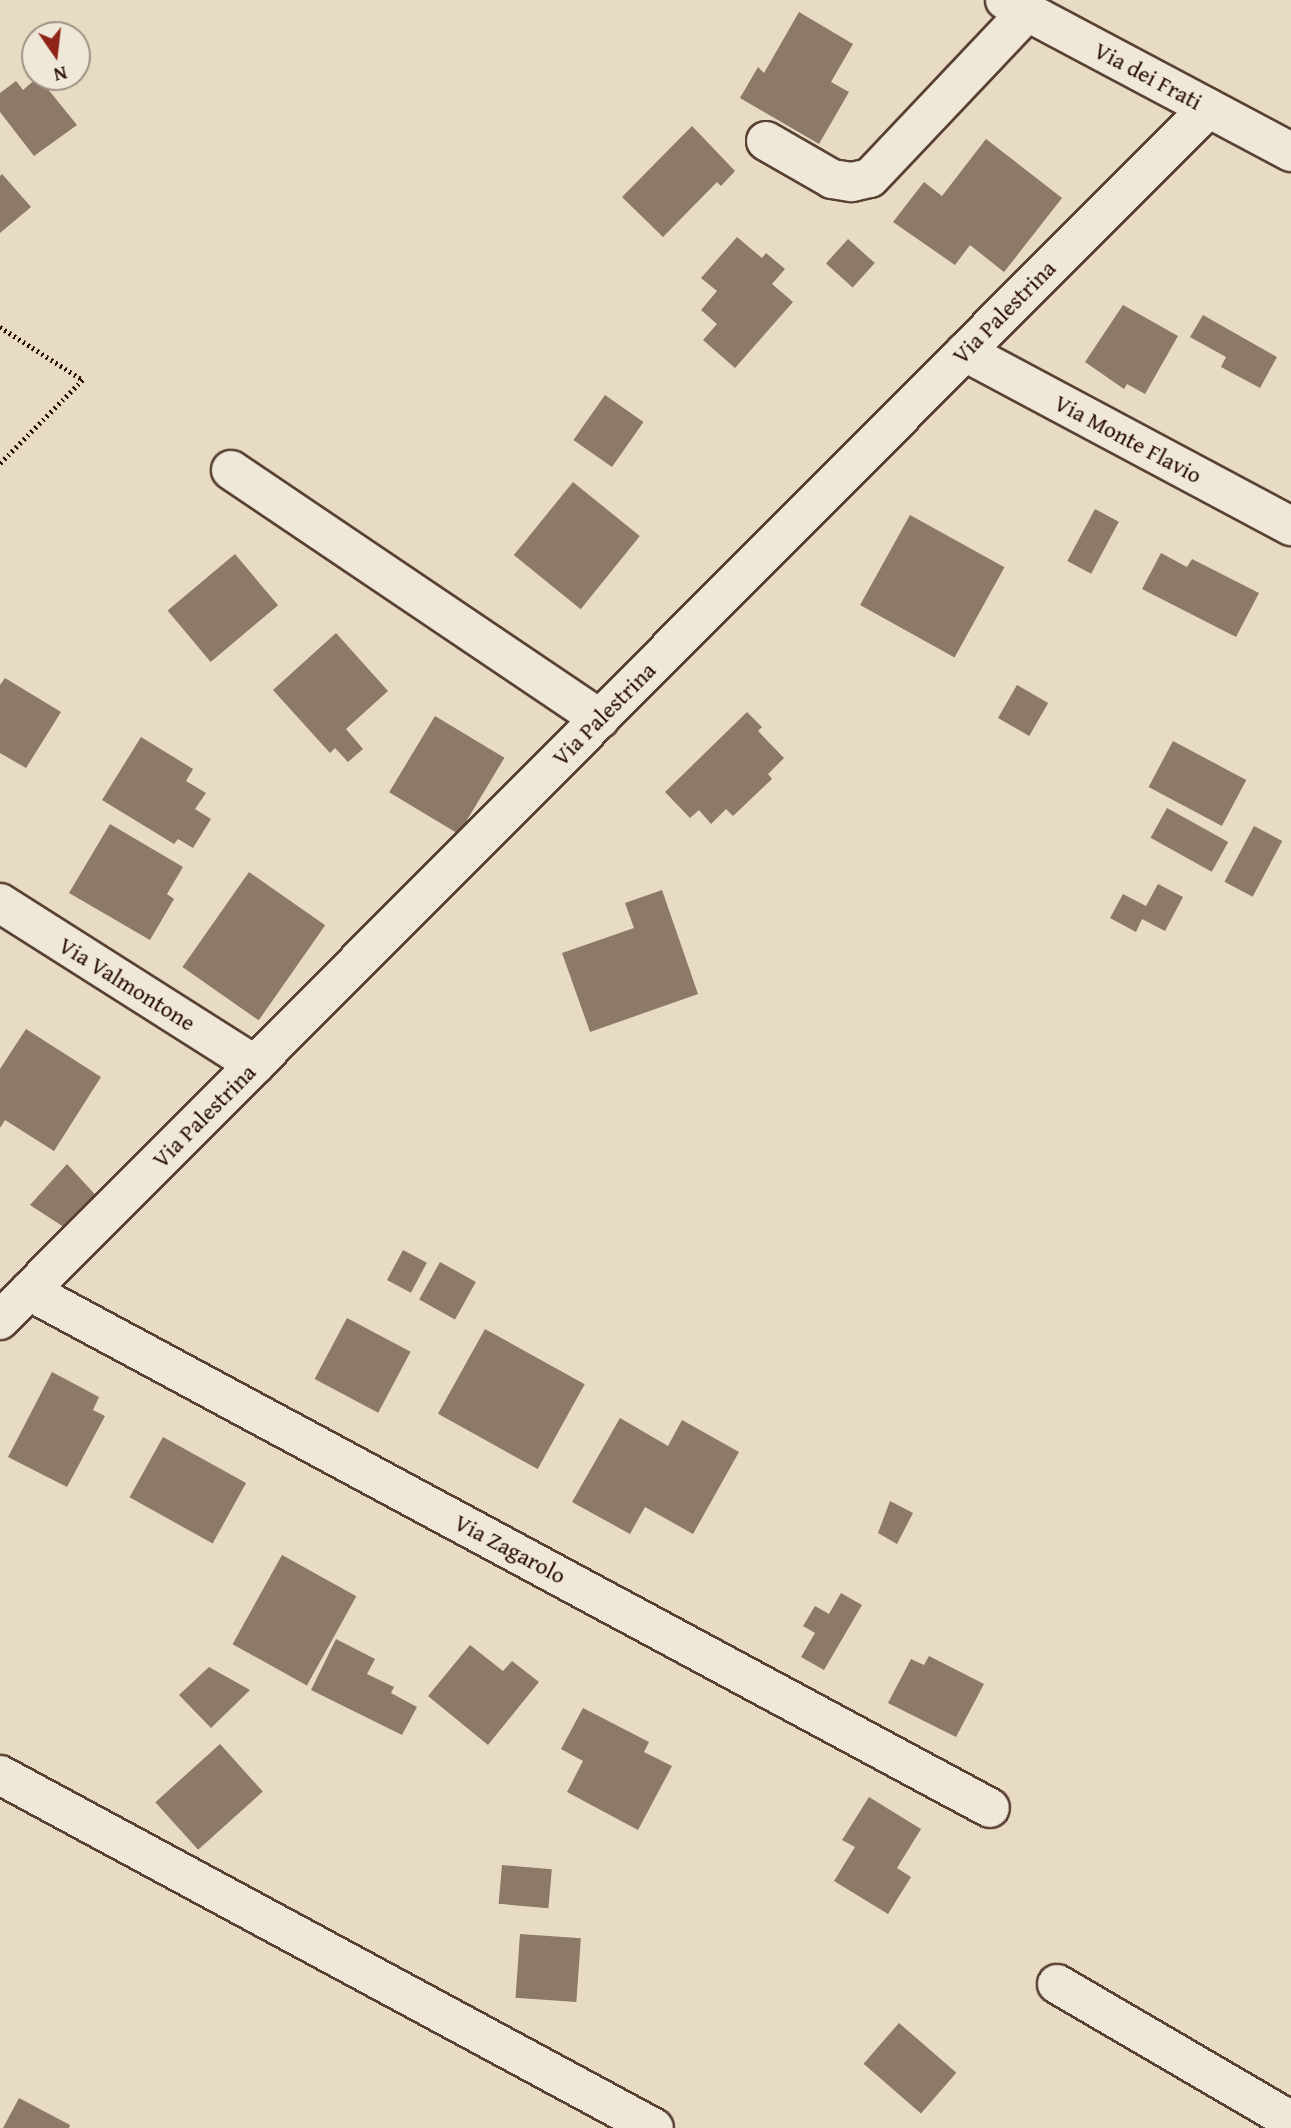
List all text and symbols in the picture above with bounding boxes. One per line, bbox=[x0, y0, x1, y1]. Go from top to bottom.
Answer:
north arrow bbox=[21, 21, 91, 91]
street label: Via dei Frati bbox=[1089, 36, 1207, 116]
text: N bbox=[51, 59, 70, 90]
street label: Via Palestrina bbox=[947, 255, 1061, 369]
street label: Via Monte Flavio bbox=[1050, 389, 1206, 489]
street label: Via Palestrina bbox=[547, 657, 661, 771]
street label: Via Valmontone bbox=[54, 931, 200, 1037]
street label: Via Palestrina bbox=[147, 1059, 261, 1173]
street label: Via Zagarolo bbox=[450, 1508, 570, 1590]

